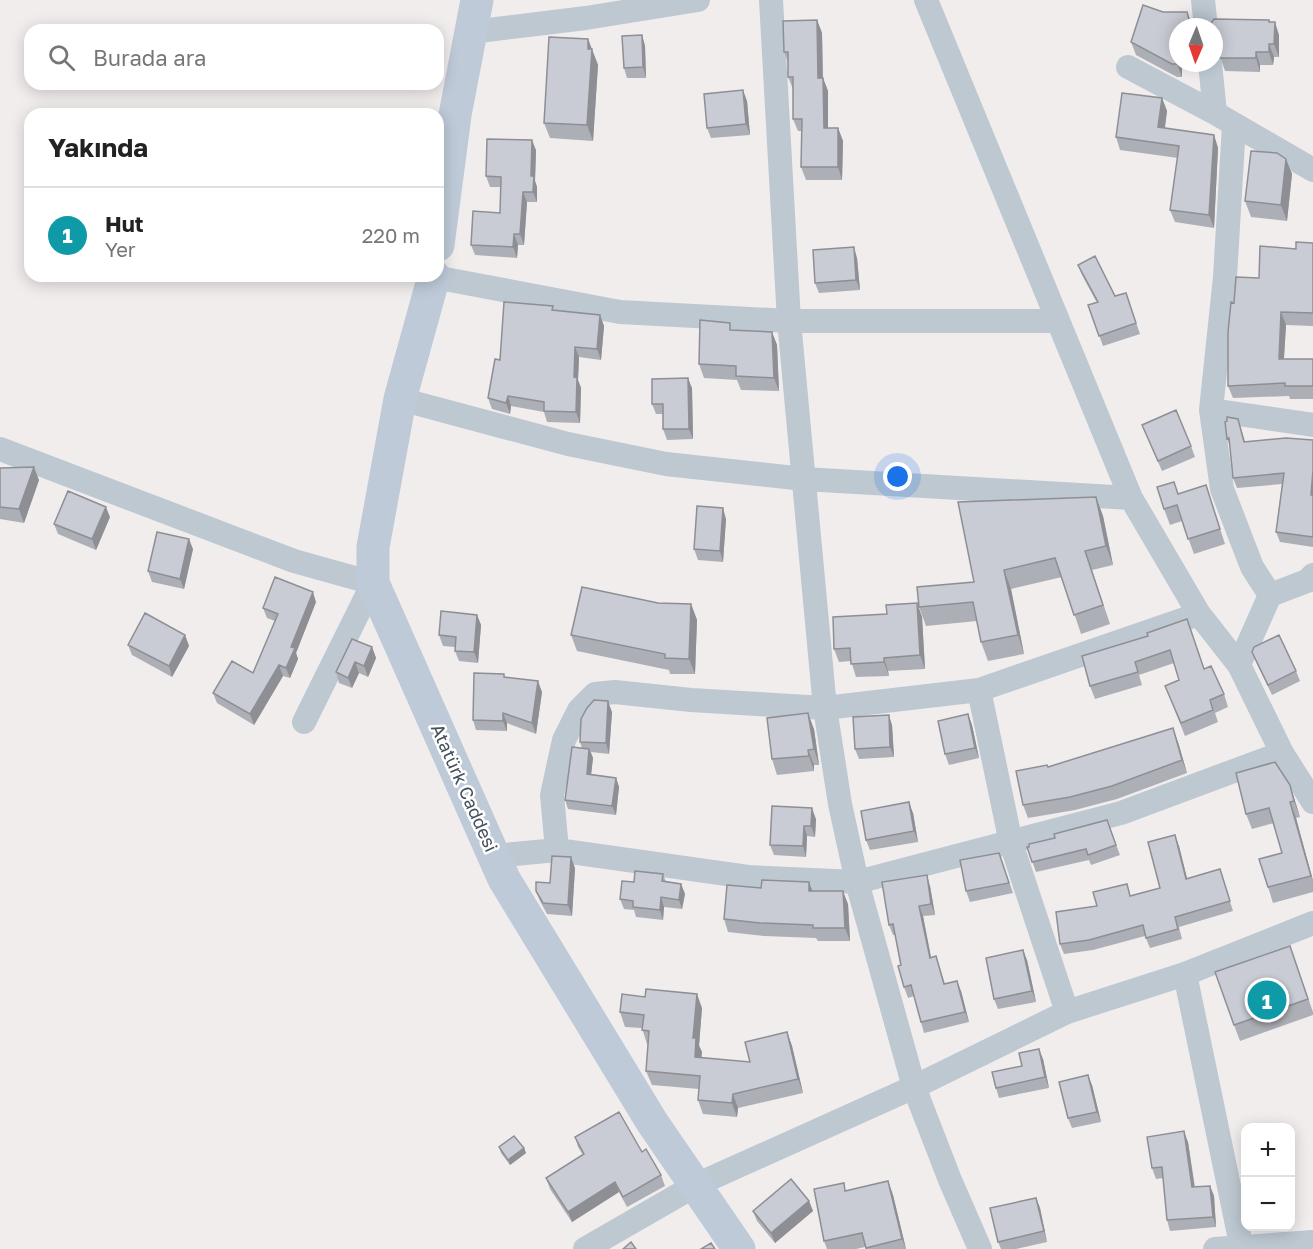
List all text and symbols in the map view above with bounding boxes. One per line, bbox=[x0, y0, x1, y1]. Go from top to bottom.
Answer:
north arrow bbox=[1169, 18, 1223, 72]
search box bbox=[24, 24, 444, 90]
icon: search bbox=[45, 41, 78, 74]
text: Burada ara bbox=[93, 44, 207, 71]
text: Yakında bbox=[48, 132, 148, 163]
text: Hut bbox=[105, 210, 144, 237]
text: 1 bbox=[62, 223, 73, 247]
text: 220 m bbox=[362, 223, 420, 247]
text: Yer bbox=[105, 237, 136, 261]
your location bbox=[883, 462, 912, 491]
street label: Atatürk Caddesi bbox=[427, 720, 503, 855]
pin: 1 bbox=[1248, 978, 1286, 1022]
map controls bbox=[1241, 1123, 1295, 1231]
button: + bbox=[1241, 1123, 1295, 1177]
button: − bbox=[1241, 1177, 1295, 1231]

